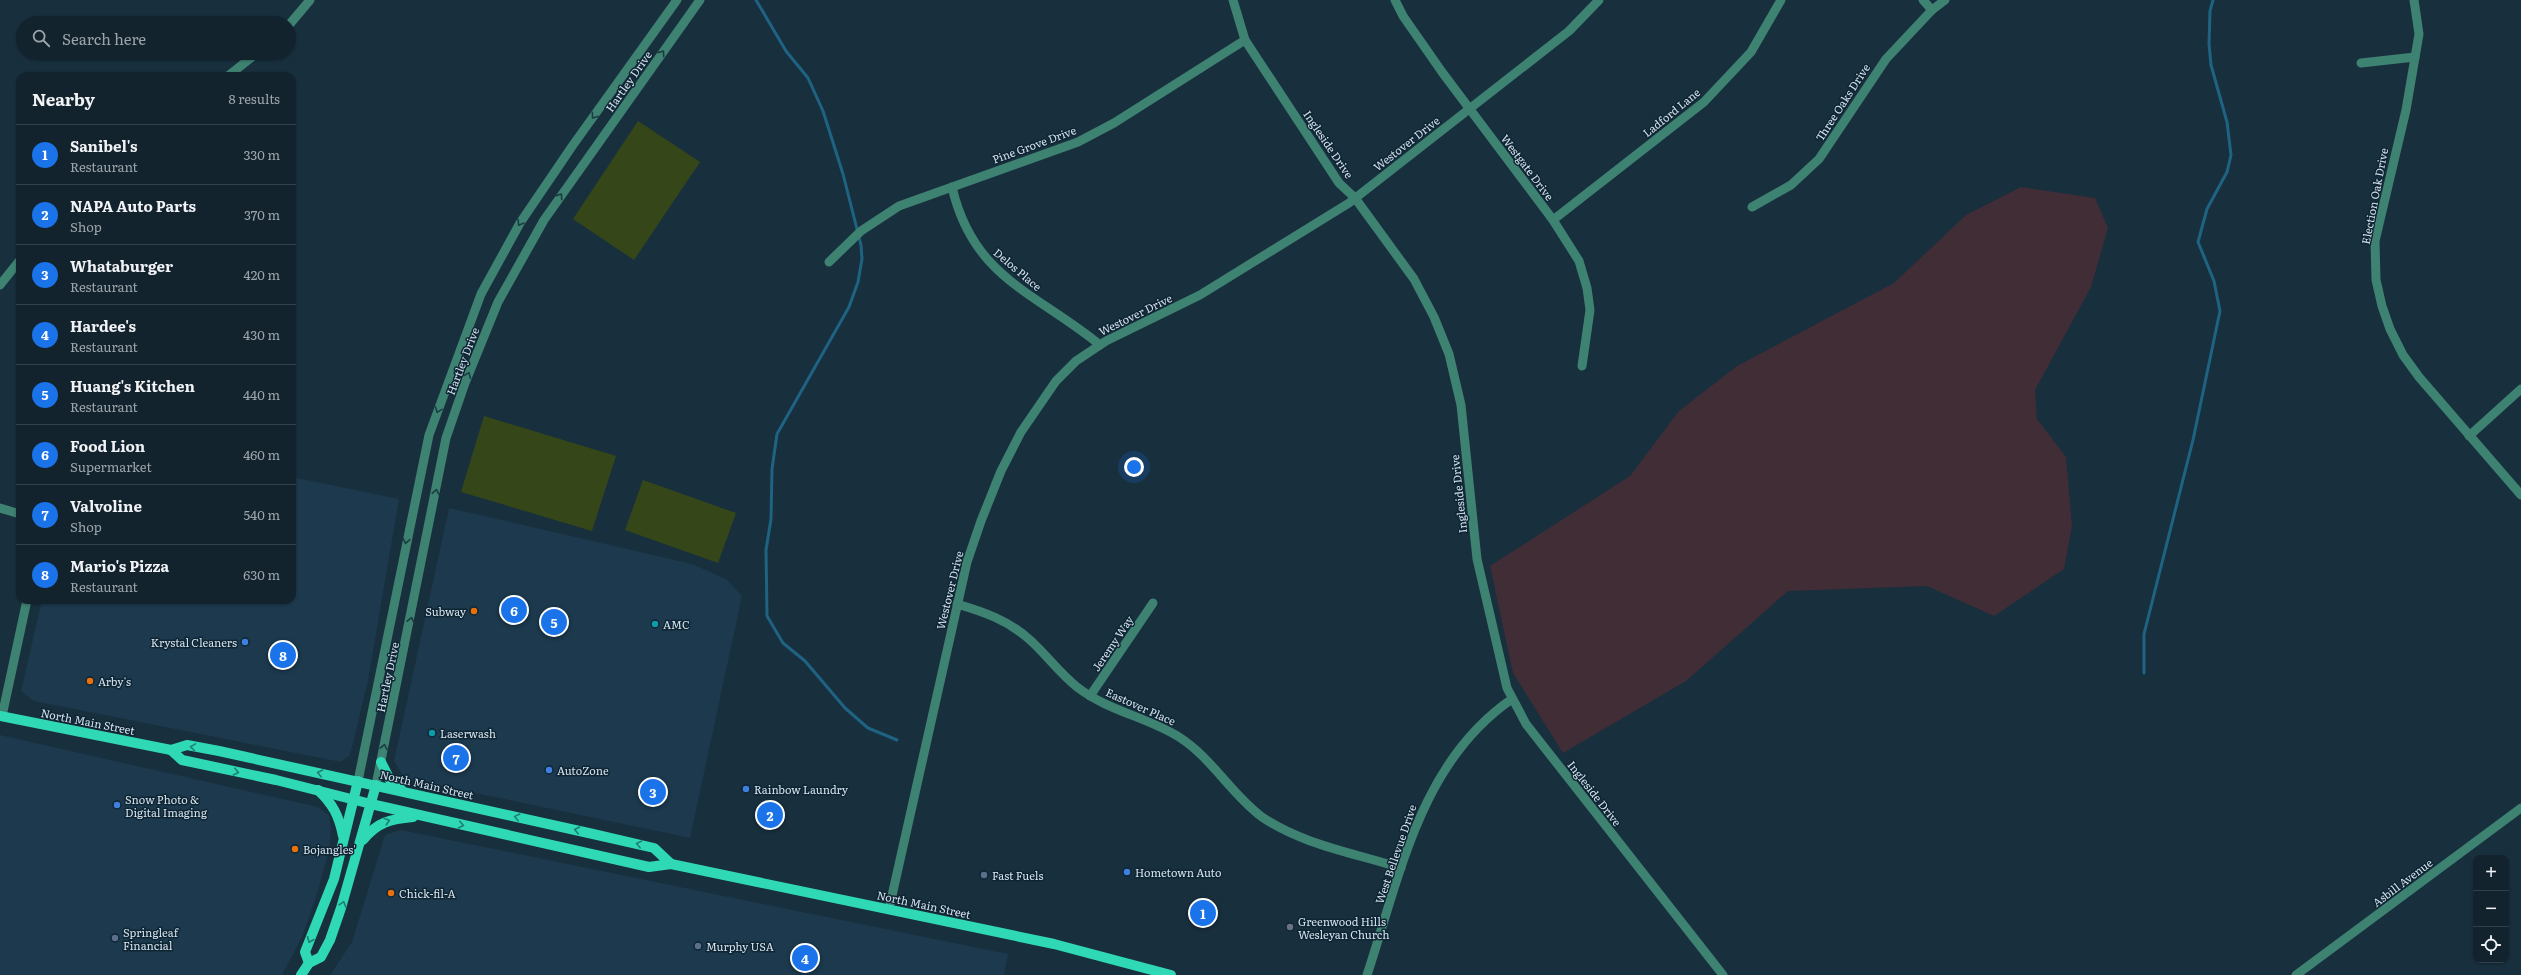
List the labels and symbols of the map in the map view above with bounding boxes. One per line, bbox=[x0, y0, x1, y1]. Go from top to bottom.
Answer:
street label: Hartley Drive bbox=[601, 47, 655, 115]
one-way arrow bbox=[657, 50, 665, 57]
street label: Three Oaks Drive bbox=[1811, 60, 1873, 144]
street label: Ladford Lane bbox=[1639, 84, 1703, 140]
street label: Ingleside Drive bbox=[1300, 107, 1358, 181]
one-way arrow bbox=[591, 112, 599, 119]
street label: Westover Drive bbox=[1369, 112, 1443, 174]
street label: Pine Grove Drive bbox=[990, 121, 1078, 167]
street label: Westgate Drive bbox=[1498, 131, 1558, 203]
street label: Election Oak Drive bbox=[2357, 146, 2391, 245]
one-way arrow bbox=[556, 193, 563, 200]
one-way arrow bbox=[518, 219, 525, 226]
street label: Delos Place bbox=[991, 244, 1046, 294]
street label: Westover Drive bbox=[1095, 289, 1175, 339]
street label: Hartley Drive bbox=[442, 325, 482, 397]
one-way arrow bbox=[464, 371, 472, 378]
one-way arrow bbox=[435, 406, 443, 413]
street label: Ingleside Drive bbox=[1446, 454, 1470, 534]
your location bbox=[1124, 457, 1144, 477]
one-way arrow bbox=[432, 489, 440, 495]
one-way arrow bbox=[402, 538, 411, 544]
street label: Westover Drive bbox=[932, 549, 967, 631]
pin: 6 bbox=[501, 595, 527, 625]
place label: Subway bbox=[425, 603, 467, 619]
marker: Subway bbox=[469, 606, 479, 616]
pin: 5 bbox=[541, 607, 567, 637]
street label: Jeremy Way bbox=[1087, 611, 1137, 674]
one-way arrow bbox=[406, 616, 415, 623]
place label: AMC bbox=[663, 616, 690, 632]
marker: AMC bbox=[650, 619, 660, 629]
place label: Krystal Cleaners bbox=[151, 634, 237, 650]
marker: Krystal Cleaners bbox=[240, 637, 250, 647]
pin: 8 bbox=[270, 640, 296, 670]
street label: Hartley Drive bbox=[372, 640, 402, 714]
place label: Arby's bbox=[98, 673, 131, 689]
marker: Arby's bbox=[85, 676, 95, 686]
street label: Eastover Place bbox=[1104, 683, 1179, 729]
street label: North Main Street bbox=[40, 704, 137, 738]
place label: Laserwash bbox=[440, 725, 496, 741]
marker: Laserwash bbox=[427, 728, 437, 738]
one-way arrow bbox=[190, 743, 196, 752]
pin: 7 bbox=[443, 743, 469, 773]
one-way arrow bbox=[380, 744, 388, 750]
street label: Ingleside Drive bbox=[1564, 757, 1626, 829]
place label: AutoZone bbox=[557, 762, 609, 778]
street label: North Main Street bbox=[379, 765, 476, 803]
marker: AutoZone bbox=[544, 765, 554, 775]
one-way arrow bbox=[233, 767, 239, 775]
one-way arrow bbox=[317, 769, 323, 777]
pin: 3 bbox=[640, 777, 666, 807]
place label: Rainbow Laundry bbox=[754, 781, 849, 797]
marker: Rainbow Laundry bbox=[741, 784, 751, 794]
place label: Snow Photo & Digital Imaging bbox=[125, 791, 208, 820]
marker: Snow Photo & Digital Imaging bbox=[112, 800, 122, 810]
pin: 2 bbox=[757, 800, 783, 830]
street label: West Bellevue Drive bbox=[1371, 802, 1420, 906]
one-way arrow bbox=[514, 813, 520, 821]
one-way arrow bbox=[384, 817, 391, 826]
one-way arrow bbox=[457, 820, 464, 829]
one-way arrow bbox=[574, 827, 580, 835]
place label: Bojangles' bbox=[303, 841, 356, 857]
one-way arrow bbox=[636, 841, 642, 849]
marker: Bojangles' bbox=[290, 844, 300, 854]
street label: Asbill Avenue bbox=[2369, 854, 2436, 910]
place label: Hometown Auto bbox=[1135, 864, 1221, 880]
place label: Fast Fuels bbox=[992, 867, 1043, 883]
marker: Hometown Auto bbox=[1122, 867, 1132, 877]
marker: Fast Fuels bbox=[979, 870, 989, 880]
place label: Chick-fil-A bbox=[399, 885, 456, 901]
street label: North Main Street bbox=[876, 886, 973, 922]
marker: Chick-fil-A bbox=[386, 888, 396, 898]
pin: 1 bbox=[1190, 898, 1216, 928]
one-way arrow bbox=[338, 900, 347, 907]
place label: Greenwood Hills Wesleyan Church bbox=[1298, 913, 1389, 942]
marker: Greenwood Hills Wesleyan Church bbox=[1285, 922, 1295, 932]
place label: Springleaf Financial bbox=[123, 924, 179, 953]
marker: Springleaf Financial bbox=[110, 933, 120, 943]
one-way arrow bbox=[307, 936, 315, 943]
place label: Murphy USA bbox=[706, 938, 774, 954]
marker: Murphy USA bbox=[693, 941, 703, 951]
pin: 4 bbox=[792, 943, 818, 973]

